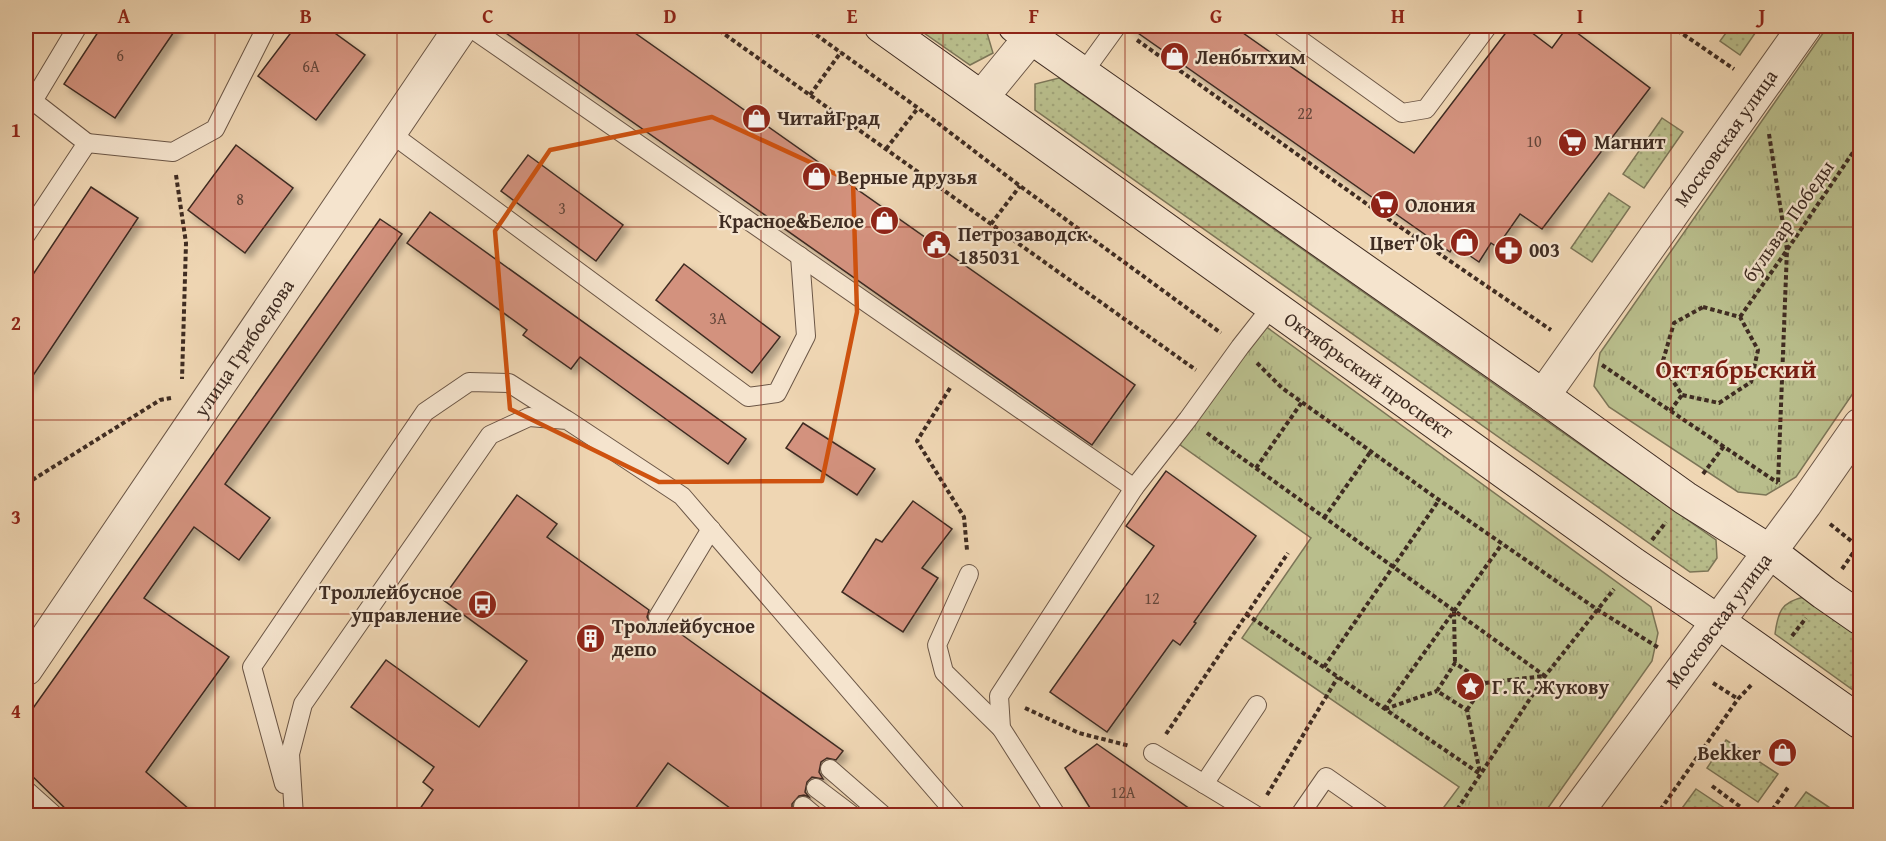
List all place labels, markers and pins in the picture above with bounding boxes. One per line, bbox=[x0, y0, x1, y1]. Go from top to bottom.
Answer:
shop icon: Ленбытхим bbox=[1158, 41, 1190, 73]
place label: Ленбытхим bbox=[1195, 42, 1306, 71]
shop icon: ЧитайГрад bbox=[740, 102, 772, 134]
place label: ЧитайГрад bbox=[777, 103, 880, 132]
supermarket icon: Магнит bbox=[1557, 126, 1589, 158]
place label: Магнит bbox=[1594, 127, 1666, 156]
shop icon: Верные друзья bbox=[800, 161, 832, 193]
place label: Верные друзья bbox=[837, 162, 977, 191]
supermarket icon: Олония bbox=[1368, 189, 1400, 221]
place label: Олония bbox=[1405, 190, 1476, 219]
shop icon: Красное&Белое bbox=[869, 205, 901, 237]
place label: Красное&Белое bbox=[719, 206, 864, 235]
place label: Петрозаводск 185031 bbox=[958, 219, 1088, 271]
shop icon: Цвет'Ok bbox=[1449, 227, 1481, 259]
place label: Цвет'Ok bbox=[1370, 228, 1445, 257]
public building icon: Петрозаводск 185031 bbox=[921, 229, 953, 261]
pharmacy icon: 003 bbox=[1492, 234, 1524, 266]
place label: 003 bbox=[1529, 235, 1560, 264]
place label: Троллейбусное управление bbox=[319, 577, 462, 629]
bus stop icon: Троллейбусное управление bbox=[467, 588, 499, 620]
place label: Троллейбусное депо bbox=[612, 611, 755, 663]
building icon: Троллейбусное депо bbox=[575, 622, 607, 654]
place icon: Г. К. Жукову bbox=[1455, 671, 1487, 703]
place label: Г. К. Жукову bbox=[1492, 672, 1609, 701]
shop icon: Bekker bbox=[1766, 737, 1798, 769]
place label: Bekker bbox=[1697, 738, 1761, 767]

